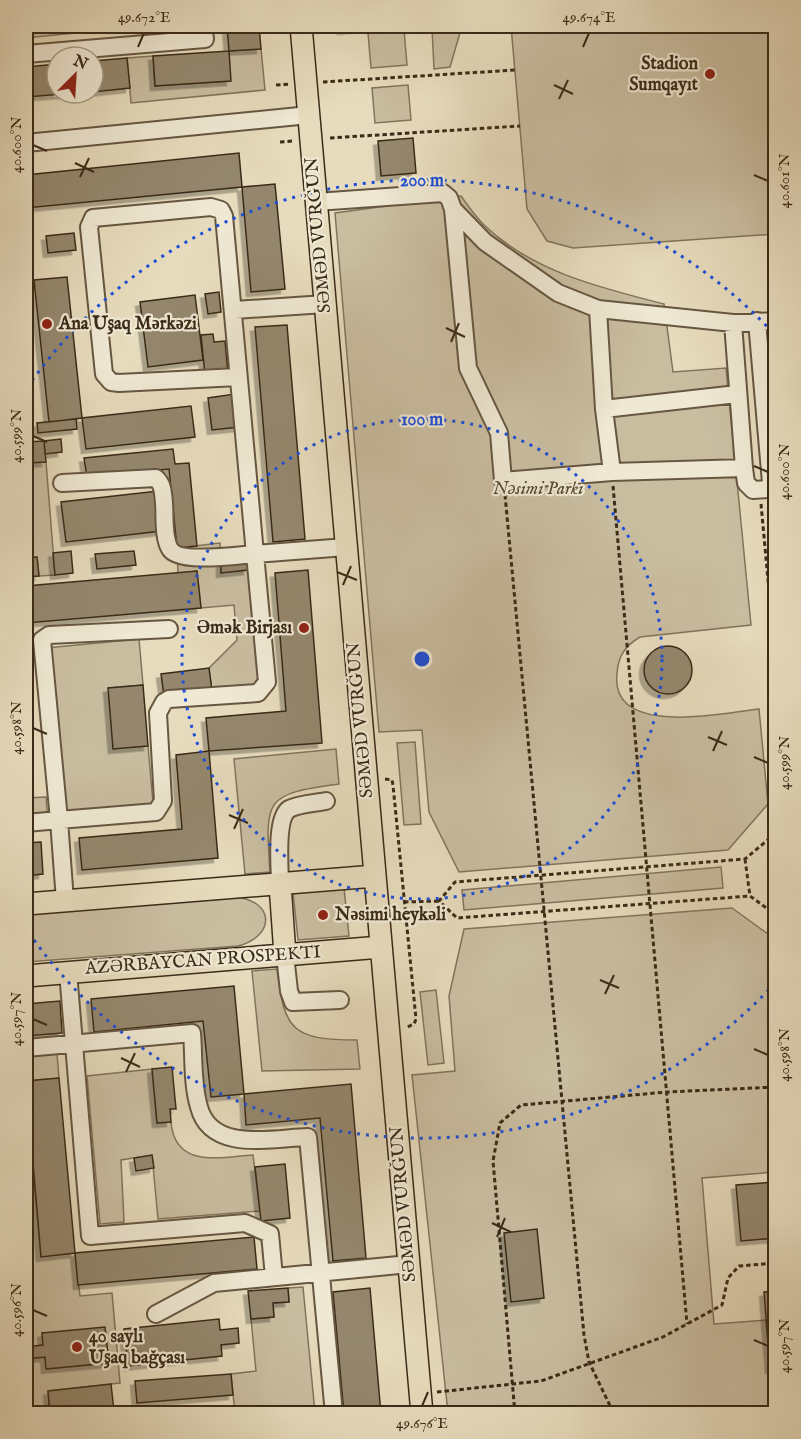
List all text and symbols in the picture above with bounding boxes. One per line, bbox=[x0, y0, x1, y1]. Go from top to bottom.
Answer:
text: 49.672°E bbox=[118, 8, 170, 27]
text: 49.674°E bbox=[563, 8, 615, 27]
north arrow bbox=[45, 45, 105, 105]
text: N bbox=[69, 51, 91, 75]
place label: Stadion Sumqayıt bbox=[629, 53, 699, 97]
marker: Stadion Sumqayıt bbox=[703, 67, 717, 81]
text: 40.600°N bbox=[7, 117, 26, 173]
text: 40.601°N bbox=[775, 154, 794, 208]
street label: SƏMƏD VURĞUN bbox=[299, 156, 337, 314]
text: 200 m bbox=[400, 170, 444, 193]
place label: Ana Uşaq Mərkəzi bbox=[58, 313, 197, 336]
marker: Ana Uşaq Mərkəzi bbox=[40, 317, 54, 331]
text: 40.599°N bbox=[7, 409, 26, 463]
text: 100 m bbox=[401, 409, 443, 432]
text: 40.600°N bbox=[775, 444, 794, 500]
park label: Nəsimi Parkı bbox=[493, 478, 583, 501]
place label: Əmək Birjası bbox=[197, 617, 292, 640]
marker: Əmək Birjası bbox=[297, 621, 311, 635]
street label: SƏMƏD VURĞUN bbox=[341, 641, 379, 799]
centre of rings bbox=[412, 649, 432, 669]
text: 40.598°N bbox=[7, 701, 26, 755]
text: 40.599°N bbox=[775, 736, 794, 790]
place label: Nəsimi heykəli bbox=[334, 904, 446, 927]
marker: Nəsimi heykəli bbox=[316, 908, 330, 922]
street label: AZƏRBAYCAN PROSPEKTI bbox=[83, 941, 322, 981]
text: 40.597°N bbox=[7, 992, 26, 1046]
text: 40.598°N bbox=[775, 1028, 794, 1082]
street label: SƏMƏD VURĞUN bbox=[384, 1125, 422, 1283]
text: 40.596°N bbox=[7, 1283, 26, 1337]
text: 40.597°N bbox=[775, 1319, 794, 1373]
place label: 40 saylı Uşaq bağçası bbox=[88, 1326, 185, 1370]
marker: 40 saylı Uşaq bağçası bbox=[70, 1340, 84, 1354]
text: 49.676°E bbox=[396, 1414, 448, 1433]

